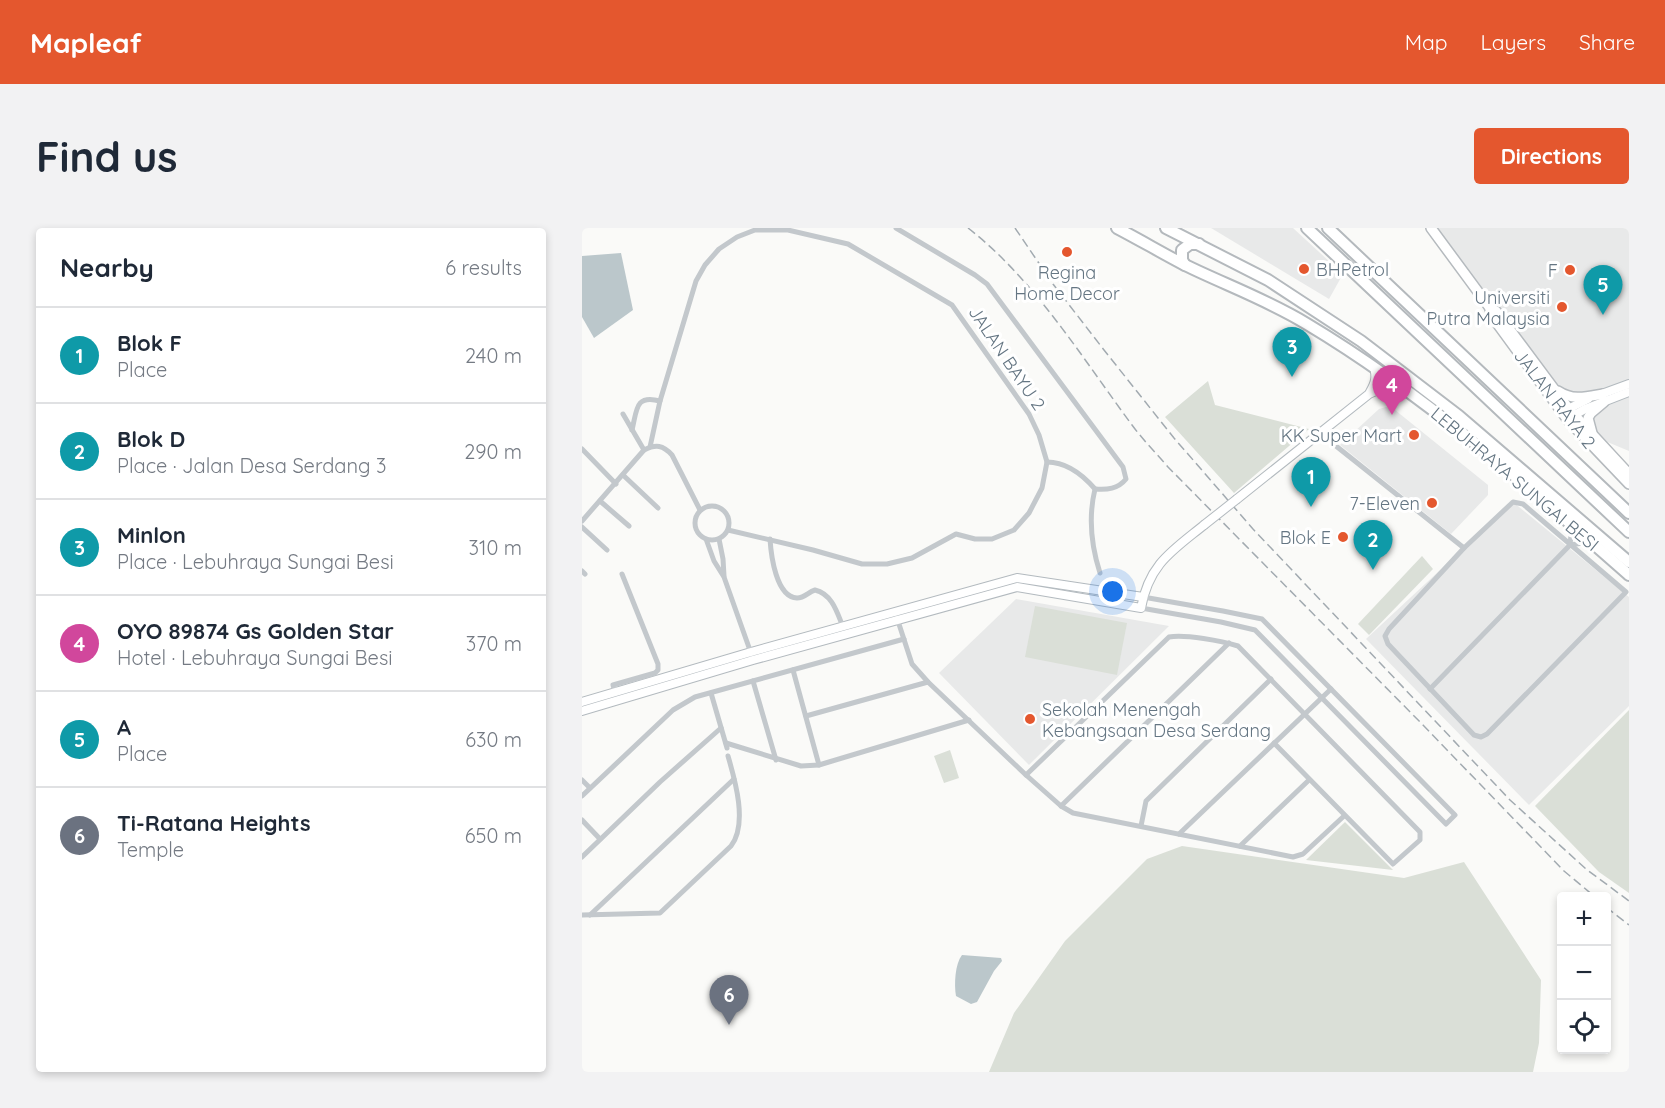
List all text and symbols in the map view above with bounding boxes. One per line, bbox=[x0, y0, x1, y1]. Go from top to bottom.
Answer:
text: Mapleaf bbox=[30, 25, 142, 60]
text: Map bbox=[1405, 29, 1448, 55]
text: Layers bbox=[1481, 29, 1546, 55]
text: Share bbox=[1579, 29, 1635, 55]
button: Directions bbox=[1474, 128, 1629, 184]
text: Find us bbox=[36, 130, 178, 183]
marker: Regina Home Decor bbox=[1060, 245, 1074, 259]
text: Nearby bbox=[60, 251, 154, 284]
text: 6 results bbox=[445, 255, 522, 280]
place label: BHPetrol bbox=[1316, 258, 1389, 281]
place label: F bbox=[1548, 259, 1558, 282]
place label: Regina Home Decor bbox=[1014, 261, 1120, 305]
marker: BHPetrol bbox=[1297, 262, 1311, 276]
marker: F bbox=[1563, 263, 1577, 277]
pin: 5 bbox=[1584, 266, 1622, 315]
place label: Universiti Putra Malaysia bbox=[1426, 286, 1550, 330]
marker: Universiti Putra Malaysia bbox=[1555, 300, 1569, 314]
street label: JALAN BAYU 2 bbox=[964, 301, 1050, 415]
pin: 3 bbox=[1272, 328, 1312, 377]
text: Blok F bbox=[117, 329, 182, 357]
text: 1 bbox=[76, 343, 83, 368]
text: 240 m bbox=[465, 343, 522, 368]
street label: JALAN RAYA 2 bbox=[1509, 345, 1601, 453]
text: Place bbox=[117, 357, 167, 382]
pin: 4 bbox=[1372, 366, 1412, 415]
street label: LEBUHRAYA SUNGAI BESI bbox=[1426, 402, 1604, 556]
place label: KK Super Mart bbox=[1281, 424, 1402, 447]
text: Blok D bbox=[117, 425, 185, 453]
marker: KK Super Mart bbox=[1407, 428, 1421, 442]
text: 2 bbox=[74, 439, 85, 464]
text: 290 m bbox=[464, 439, 522, 464]
text: Place · Jalan Desa Serdang 3 bbox=[117, 453, 386, 478]
pin: 1 bbox=[1292, 458, 1330, 507]
place label: 7-Eleven bbox=[1349, 492, 1420, 515]
marker: 7-Eleven bbox=[1425, 496, 1439, 510]
pin: 2 bbox=[1354, 520, 1392, 570]
text: Minlon bbox=[117, 521, 186, 549]
place label: Blok E bbox=[1280, 526, 1331, 549]
marker: Blok E bbox=[1336, 530, 1350, 544]
text: 3 bbox=[74, 535, 85, 560]
text: 310 m bbox=[469, 535, 522, 560]
text: Place · Lebuhraya Sungai Besi bbox=[117, 549, 394, 574]
your location bbox=[1098, 577, 1127, 606]
text: OYO 89874 Gs Golden Star bbox=[117, 617, 394, 645]
text: 4 bbox=[74, 631, 85, 656]
text: 370 m bbox=[466, 631, 522, 656]
text: Hotel · Lebuhraya Sungai Besi bbox=[117, 645, 393, 670]
place label: Sekolah Menengah Kebangsaan Desa Serdang bbox=[1042, 698, 1271, 742]
marker: Sekolah Menengah Kebangsaan Desa Serdang bbox=[1023, 712, 1037, 726]
text: A bbox=[117, 713, 131, 741]
text: 5 bbox=[74, 727, 85, 752]
text: 630 m bbox=[465, 727, 522, 752]
text: Place bbox=[117, 741, 167, 766]
text: Ti-Ratana Heights bbox=[117, 809, 311, 837]
text: 6 bbox=[74, 823, 85, 848]
text: 650 m bbox=[465, 823, 522, 848]
text: Temple bbox=[117, 837, 184, 862]
map controls bbox=[1557, 892, 1611, 1054]
button: + bbox=[1557, 892, 1611, 946]
button: − bbox=[1557, 946, 1611, 1000]
pin: 6 bbox=[710, 976, 748, 1025]
button: locate bbox=[1557, 1000, 1611, 1054]

